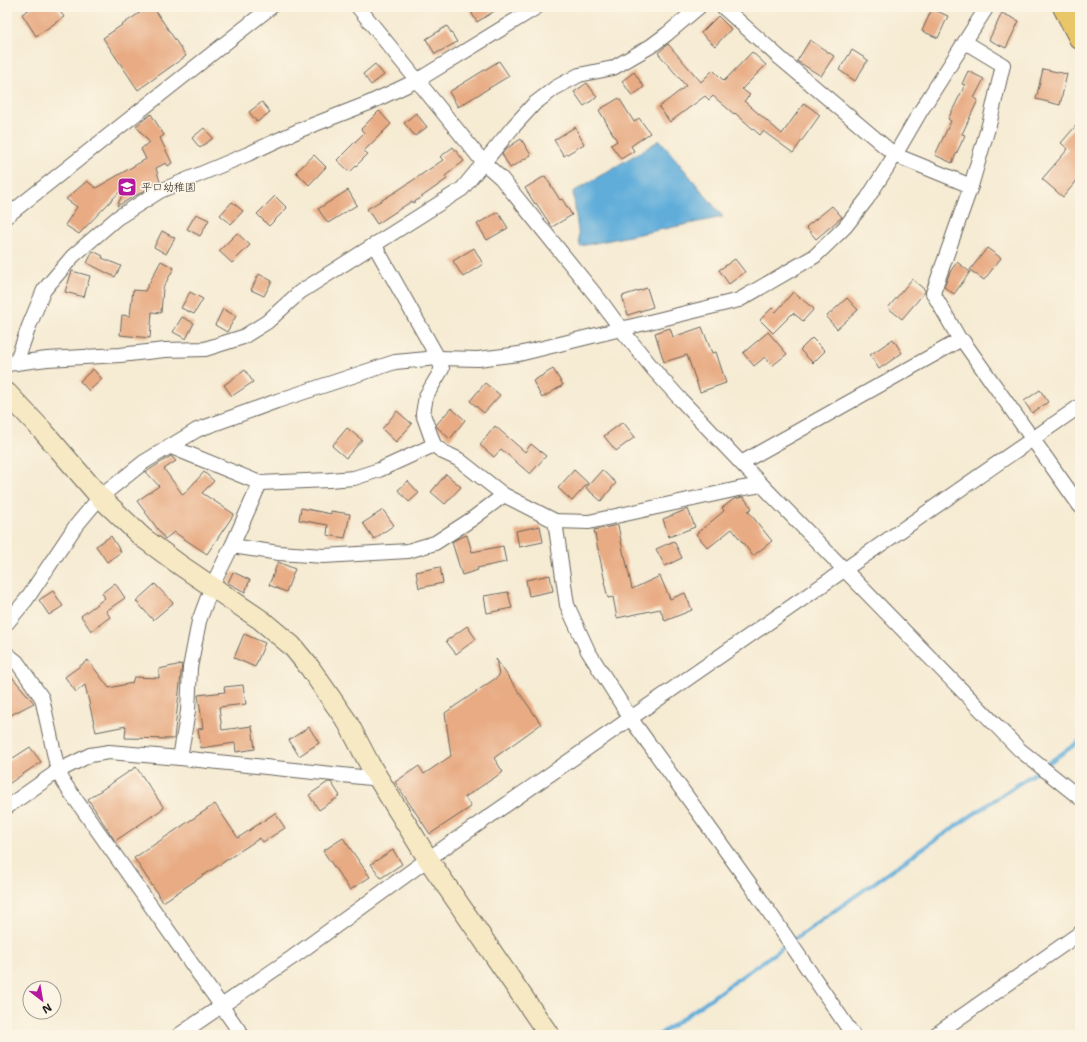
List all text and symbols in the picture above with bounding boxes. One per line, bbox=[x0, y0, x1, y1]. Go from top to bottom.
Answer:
school or university icon: 平口幼稚園 bbox=[116, 176, 138, 198]
place label: 平口幼稚園 bbox=[141, 180, 196, 195]
north arrow bbox=[22, 980, 62, 1020]
text: N bbox=[39, 999, 54, 1017]

